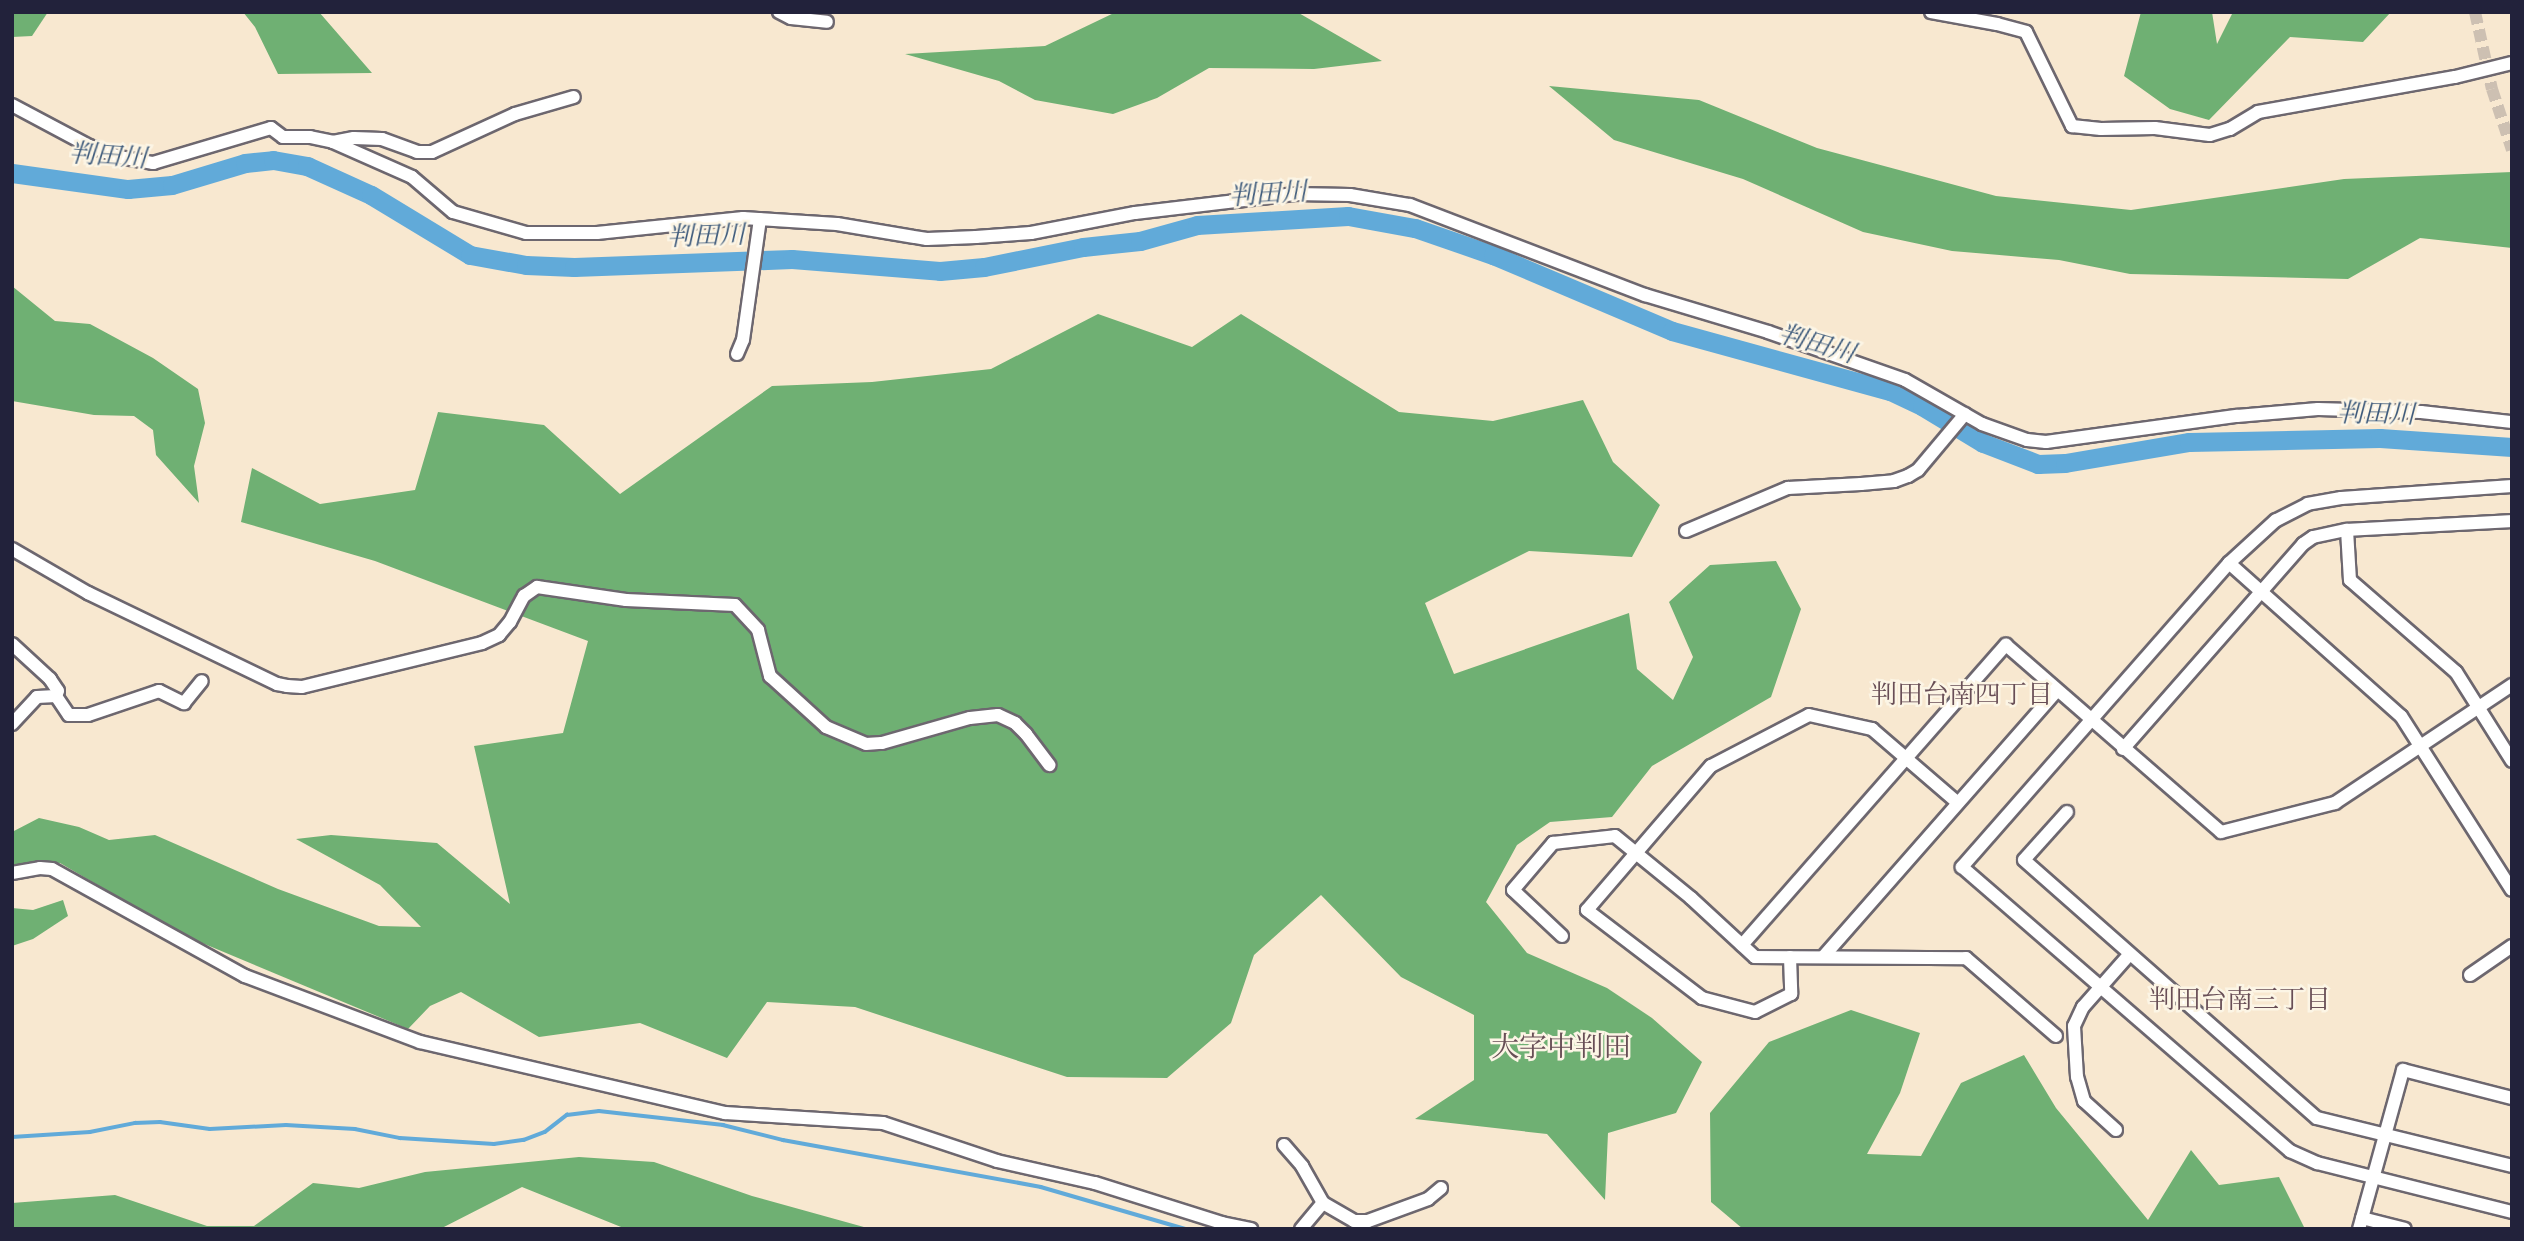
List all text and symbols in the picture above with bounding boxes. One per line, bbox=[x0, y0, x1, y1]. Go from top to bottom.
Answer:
water label: 判田川 bbox=[68, 138, 148, 174]
water label: 判田川 bbox=[1228, 176, 1308, 212]
water label: 判田川 bbox=[666, 219, 746, 253]
water label: 判田川 bbox=[1775, 318, 1859, 370]
water label: 判田川 bbox=[2337, 398, 2415, 430]
district label: 判田台南四丁目 bbox=[1871, 679, 2053, 711]
district label: 判田台南三丁目 bbox=[2149, 984, 2331, 1016]
district label: 大字中判田 bbox=[1491, 1030, 1631, 1064]

